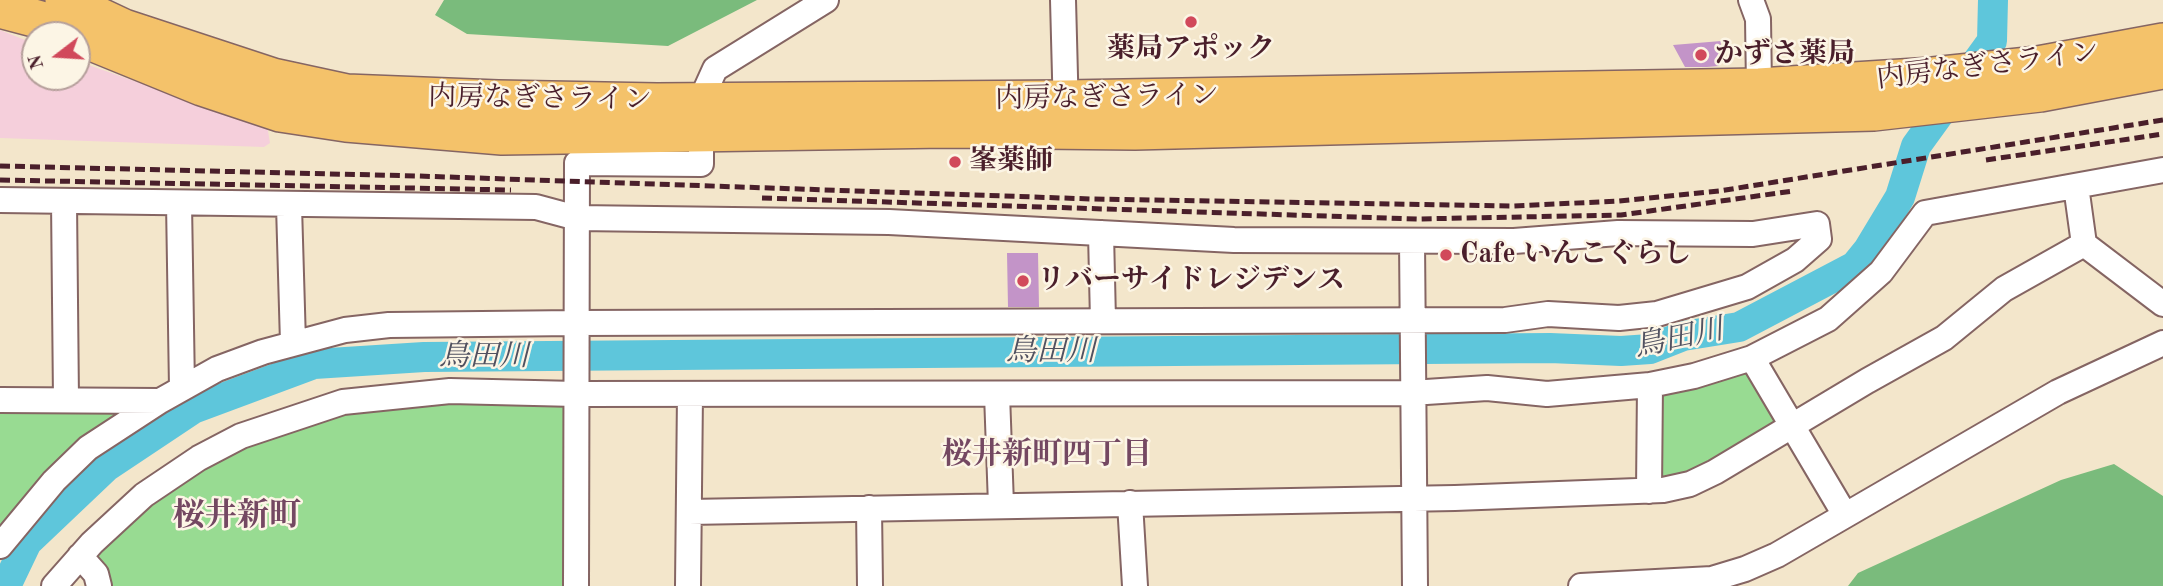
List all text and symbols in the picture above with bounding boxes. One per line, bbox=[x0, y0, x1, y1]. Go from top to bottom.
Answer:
marker: 薬局アポック bbox=[1183, 14, 1199, 30]
north arrow bbox=[21, 21, 91, 91]
place label: 薬局アポック bbox=[1107, 33, 1275, 67]
street label: 内房なぎさライン bbox=[1875, 36, 2101, 96]
place label: かずさ薬局 bbox=[1715, 38, 1855, 72]
marker: かずさ薬局 bbox=[1693, 47, 1709, 63]
text: N bbox=[26, 52, 49, 71]
street label: 内房なぎさライン bbox=[995, 79, 1219, 117]
street label: 内房なぎさライン bbox=[428, 80, 652, 118]
place label: 峯薬師 bbox=[969, 145, 1053, 179]
marker: 峯薬師 bbox=[947, 154, 963, 170]
place label: Cafe いんこぐらし bbox=[1460, 238, 1692, 272]
marker: Cafe いんこぐらし bbox=[1438, 247, 1454, 263]
place label: リバーサイドレジデンス bbox=[1037, 264, 1345, 298]
marker: リバーサイドレジデンス bbox=[1015, 273, 1031, 289]
water label: 鳥田川 bbox=[1631, 312, 1727, 366]
water label: 鳥田川 bbox=[1006, 334, 1096, 370]
water label: 鳥田川 bbox=[439, 339, 529, 375]
district label: 桜井新町四丁目 bbox=[942, 437, 1152, 473]
district label: 桜井新町 bbox=[173, 498, 301, 536]

